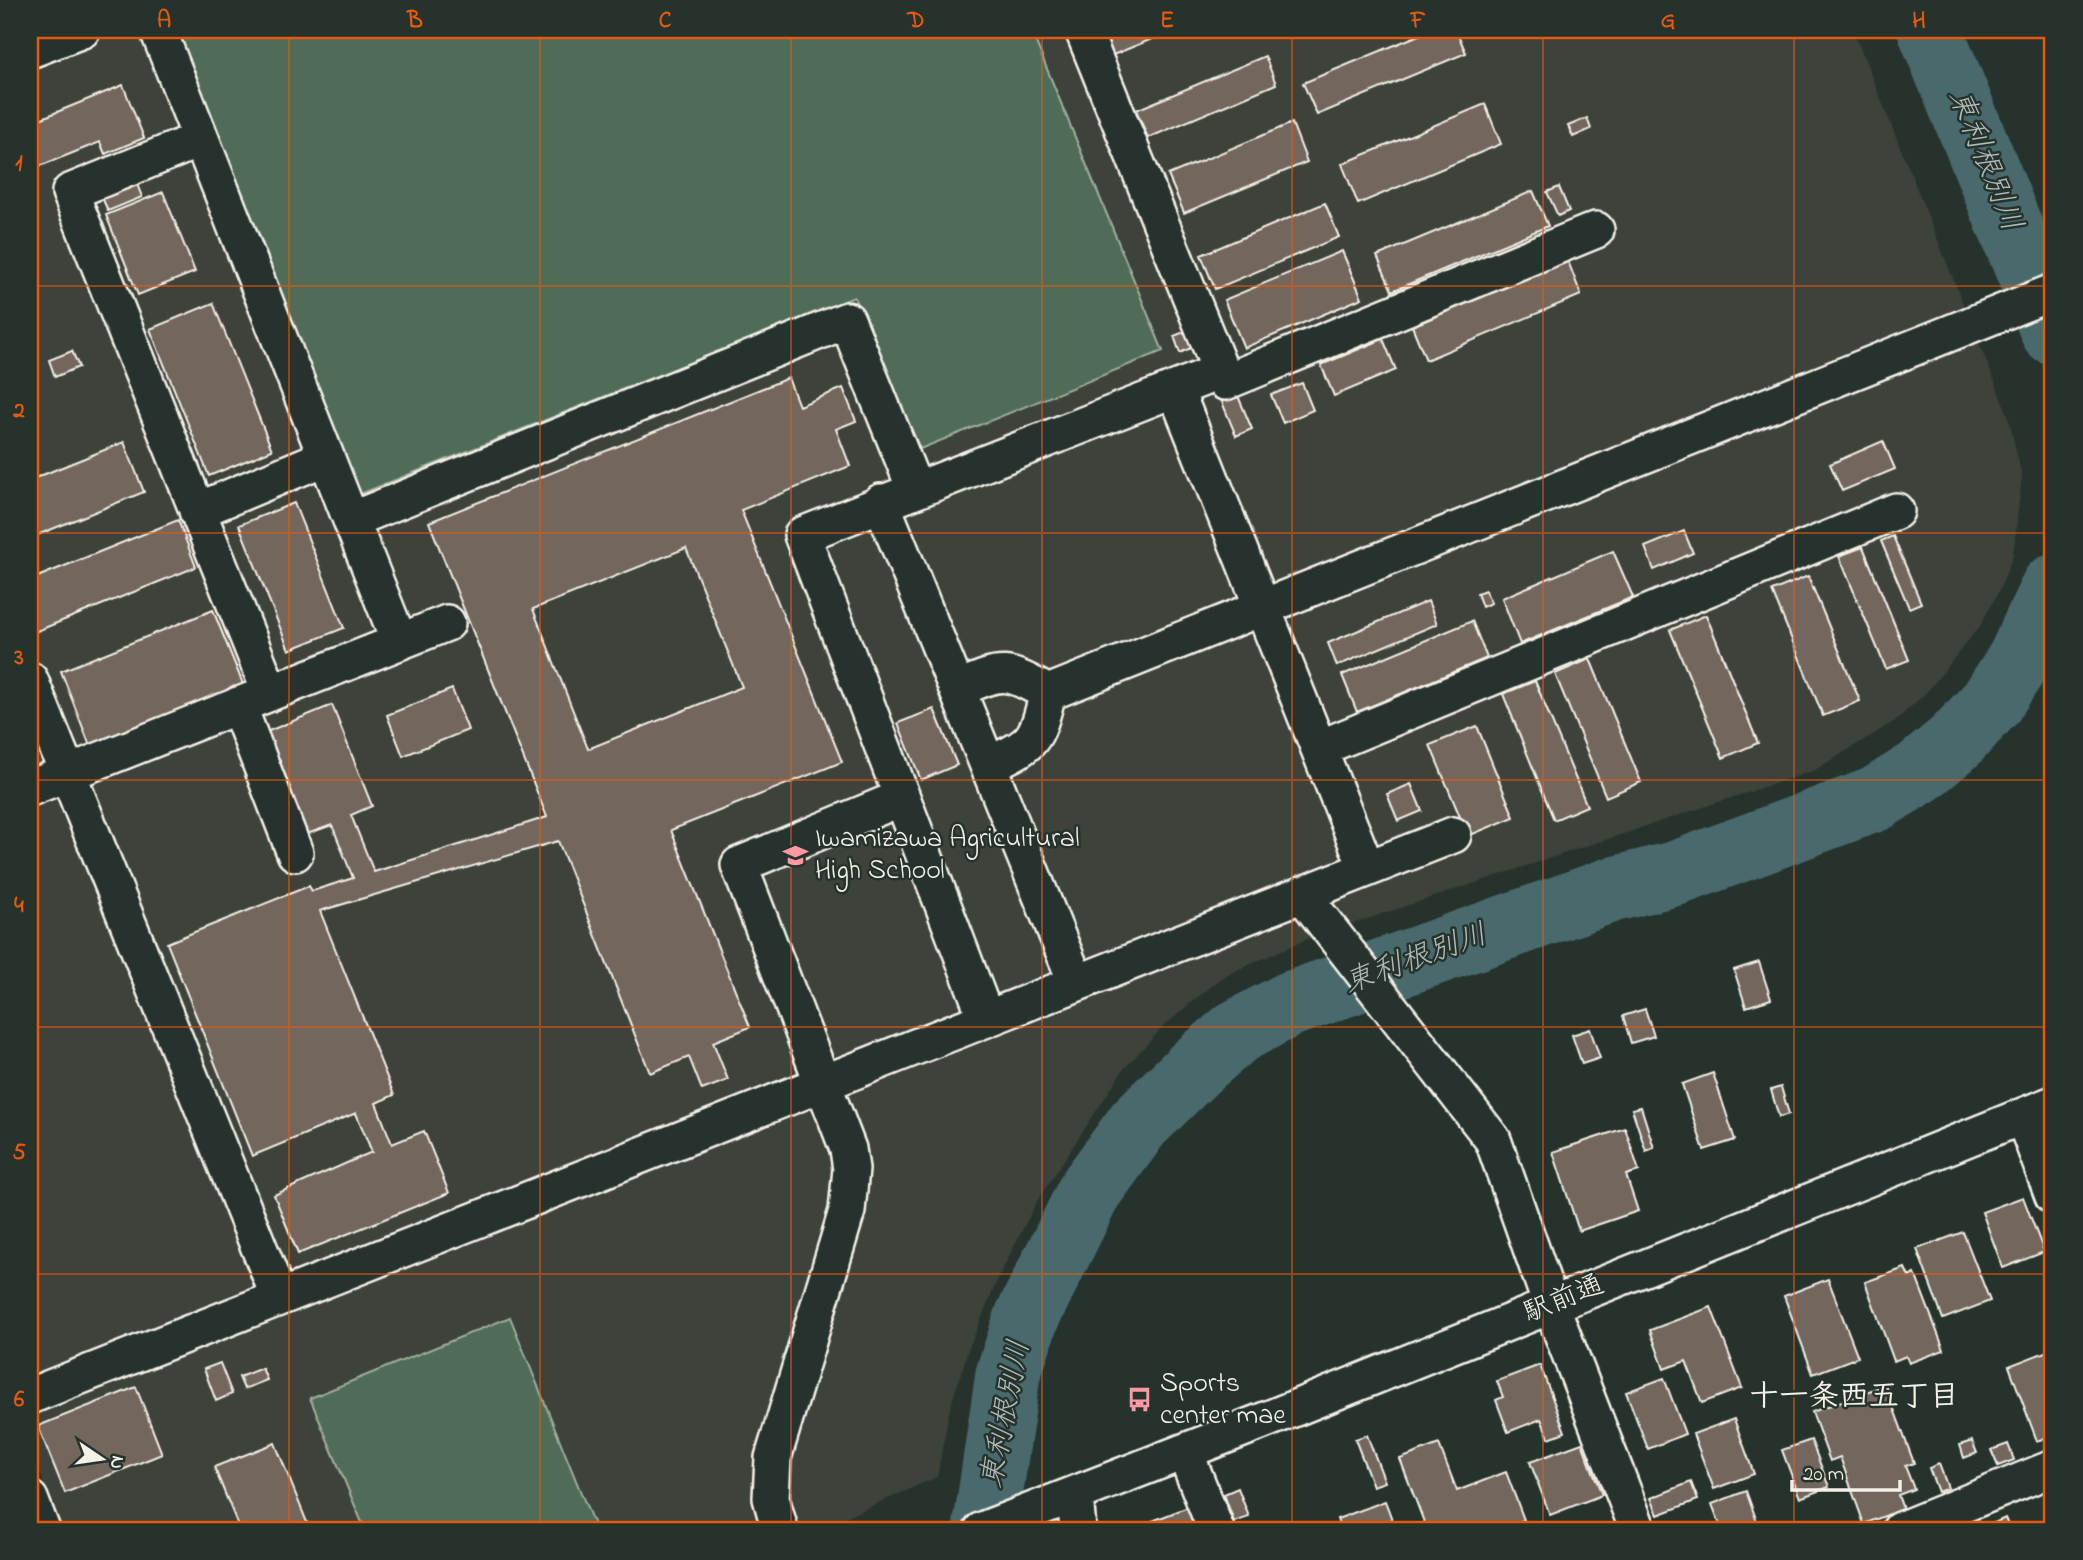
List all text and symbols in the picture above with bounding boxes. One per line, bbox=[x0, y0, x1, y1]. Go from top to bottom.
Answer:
text: A bbox=[157, 5, 171, 38]
text: B bbox=[406, 5, 423, 38]
text: C bbox=[659, 5, 672, 38]
text: D bbox=[907, 5, 924, 38]
text: E bbox=[1160, 5, 1174, 38]
text: F bbox=[1410, 5, 1426, 38]
text: G bbox=[1661, 5, 1675, 38]
text: H bbox=[1912, 5, 1926, 38]
water label: 東利根別川 bbox=[1936, 83, 2032, 239]
text: 1 bbox=[15, 148, 23, 181]
text: 2 bbox=[12, 395, 25, 428]
text: 3 bbox=[13, 642, 24, 675]
place label: Iwamizawa Agricultural High School bbox=[815, 819, 1080, 892]
school or university icon: Iwamizawa Agricultural High School bbox=[781, 841, 809, 869]
text: 4 bbox=[14, 890, 24, 923]
water label: 東利根別川 bbox=[1338, 914, 1494, 1006]
text: 5 bbox=[12, 1137, 26, 1170]
street label: 駅前通 bbox=[1517, 1265, 1611, 1335]
water label: 東利根別川 bbox=[971, 1336, 1043, 1492]
place label: Sports center mae bbox=[1160, 1364, 1286, 1437]
district label: 十一条西五丁目 bbox=[1749, 1376, 1959, 1420]
text: 6 bbox=[14, 1384, 25, 1417]
bus stop icon: Sports center mae bbox=[1126, 1386, 1154, 1414]
north arrow bbox=[66, 1424, 136, 1494]
scale bar bbox=[1792, 1448, 1901, 1492]
text: N bbox=[101, 1453, 131, 1472]
text: 20 m bbox=[1803, 1460, 1844, 1490]

